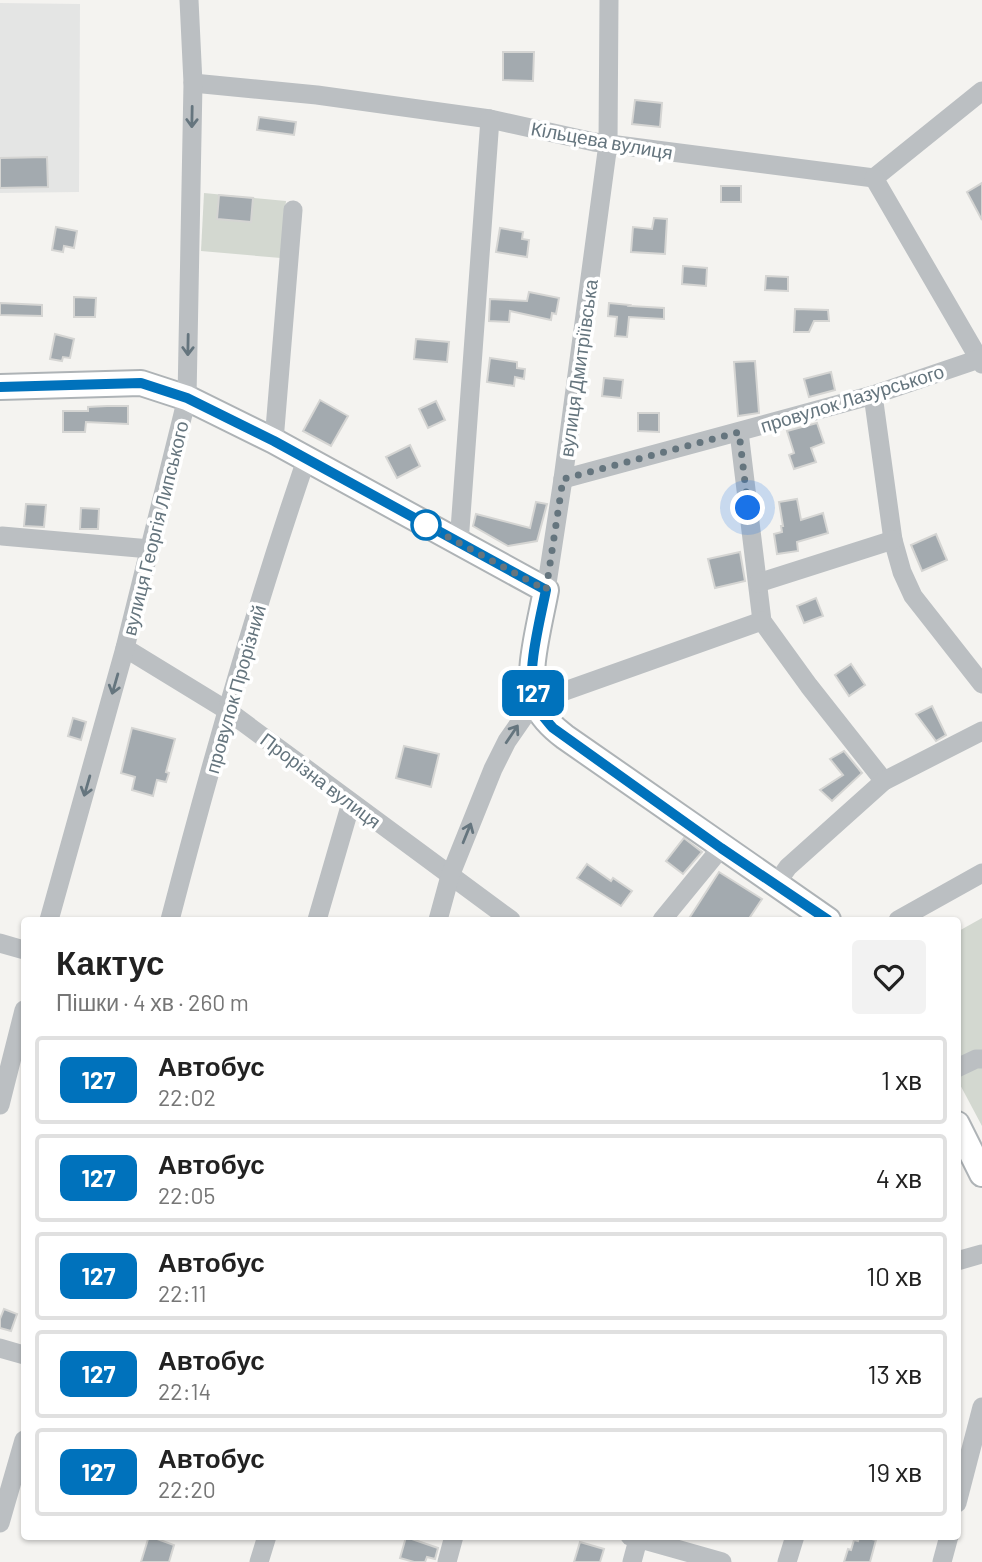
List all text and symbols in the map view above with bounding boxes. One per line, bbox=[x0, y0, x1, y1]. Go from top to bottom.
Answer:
one-way arrow bbox=[185, 105, 199, 128]
street label: Кільцева вулиця bbox=[529, 116, 675, 164]
street label: вулиця Дмитріївська bbox=[554, 277, 602, 458]
one-way arrow bbox=[182, 333, 195, 356]
street label: провулок Лазурського bbox=[757, 359, 947, 437]
street label: вулиця Георгія Липського bbox=[117, 418, 193, 638]
your location bbox=[730, 490, 765, 525]
unlabelled marker bbox=[411, 510, 441, 540]
street label: провулок Прорізний bbox=[200, 602, 270, 776]
line badge: 127 bbox=[493, 670, 573, 716]
one-way arrow bbox=[108, 672, 121, 695]
text: 127 bbox=[516, 678, 550, 707]
one-way arrow bbox=[505, 725, 519, 744]
street label: Прорізна вулиця bbox=[256, 727, 386, 833]
one-way arrow bbox=[80, 774, 93, 797]
one-way arrow bbox=[462, 822, 475, 844]
button: heart bbox=[852, 940, 926, 1014]
text: Кактус bbox=[56, 942, 164, 982]
text: Пішки · 4 хв · 260 m bbox=[56, 988, 249, 1016]
text: Автобус bbox=[158, 1050, 265, 1081]
text: 1 хв bbox=[881, 1064, 922, 1095]
text: 127 bbox=[82, 1065, 115, 1094]
text: 22:02 bbox=[158, 1083, 216, 1111]
text: Автобус bbox=[158, 1148, 265, 1179]
text: 4 хв bbox=[876, 1162, 922, 1193]
text: 127 bbox=[82, 1163, 115, 1192]
text: 22:05 bbox=[158, 1181, 215, 1209]
text: Автобус bbox=[158, 1246, 265, 1277]
text: 10 хв bbox=[866, 1260, 922, 1291]
text: 127 bbox=[82, 1261, 115, 1290]
text: 22:11 bbox=[158, 1279, 207, 1307]
text: Автобус bbox=[158, 1344, 265, 1375]
text: 13 хв bbox=[867, 1358, 922, 1389]
text: 127 bbox=[82, 1359, 115, 1388]
text: 22:14 bbox=[158, 1377, 211, 1405]
text: Автобус bbox=[158, 1442, 265, 1473]
text: 19 хв bbox=[867, 1456, 922, 1487]
text: 127 bbox=[82, 1457, 115, 1486]
text: 22:20 bbox=[158, 1475, 216, 1503]

